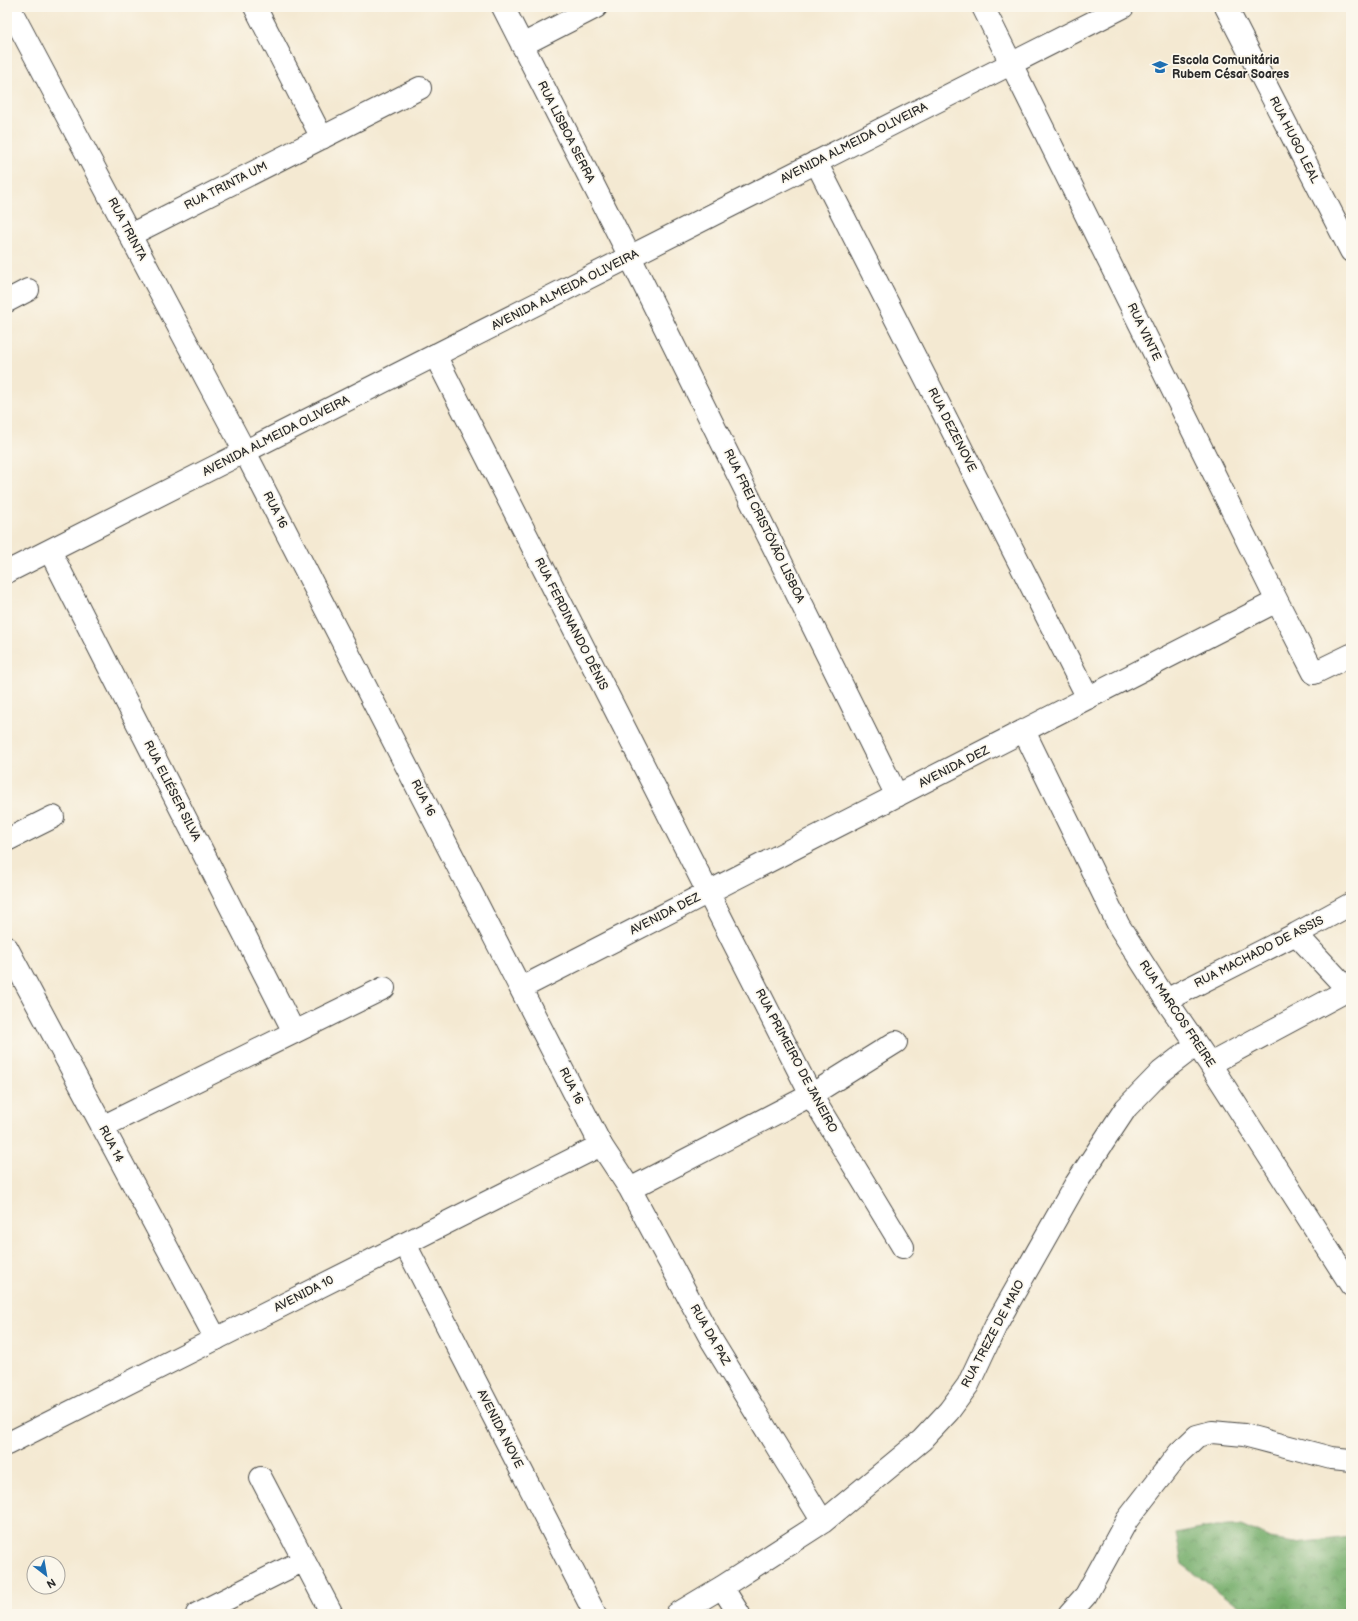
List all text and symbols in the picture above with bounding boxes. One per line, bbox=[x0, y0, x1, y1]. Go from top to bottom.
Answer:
place label: Escola Comunitária Rubem César Soares bbox=[1172, 53, 1289, 82]
school or university icon: Escola Comunitária Rubem César Soares bbox=[1151, 58, 1169, 76]
street label: RUA LISBOA SERRA bbox=[534, 79, 598, 186]
street label: RUA HUGO LEAL bbox=[1266, 94, 1322, 186]
street label: AVENIDA ALMEIDA OLIVEIRA bbox=[778, 99, 931, 187]
street label: RUA TRINTA UM bbox=[182, 159, 270, 213]
street label: RUA TRINTA bbox=[104, 195, 150, 264]
street label: AVENIDA ALMEIDA OLIVEIRA bbox=[489, 246, 642, 334]
street label: RUA VINTE bbox=[1124, 301, 1164, 363]
street label: RUA DEZENOVE bbox=[924, 385, 980, 475]
street label: AVENIDA ALMEIDA OLIVEIRA bbox=[200, 392, 353, 480]
street label: RUA FREI CRISTÓVÃO LISBOA bbox=[720, 446, 810, 606]
street label: RUA 16 bbox=[259, 489, 291, 531]
street label: RUA FERDINANDO DÊNIS bbox=[531, 554, 613, 693]
street label: RUA ELIÉSER SILVA bbox=[140, 738, 205, 844]
street label: AVENIDA DEZ bbox=[916, 742, 992, 791]
street label: RUA 16 bbox=[407, 777, 439, 819]
street label: AVENIDA DEZ bbox=[627, 889, 703, 938]
street label: RUA MACHADO DE ASSIS bbox=[1192, 913, 1326, 991]
street label: RUA MARCOS FREIRE bbox=[1136, 958, 1218, 1070]
street label: RUA PRIMEIRO DE JANEIRO bbox=[752, 986, 840, 1136]
street label: RUA 16 bbox=[555, 1065, 587, 1107]
street label: RUA 14 bbox=[95, 1123, 127, 1166]
street label: AVENIDA 10 bbox=[272, 1273, 336, 1315]
street label: RUA TREZE DE MAIO bbox=[958, 1278, 1028, 1390]
street label: RUA DA PAZ bbox=[687, 1302, 734, 1369]
street label: AVENIDA NOVE bbox=[474, 1387, 526, 1471]
north arrow bbox=[26, 1555, 66, 1595]
text: N bbox=[44, 1575, 58, 1591]

